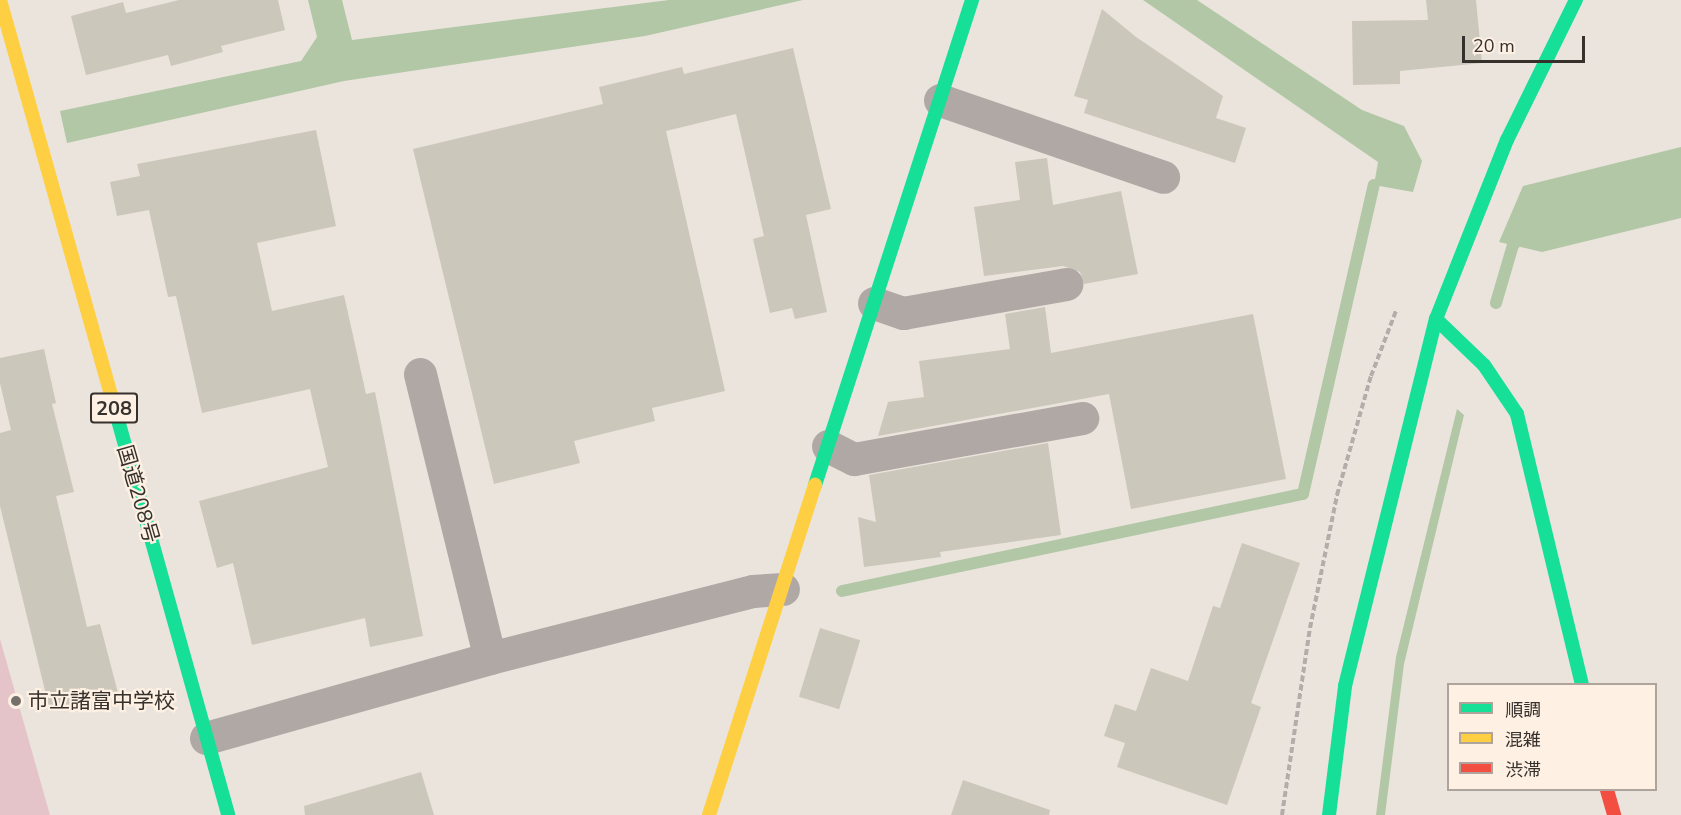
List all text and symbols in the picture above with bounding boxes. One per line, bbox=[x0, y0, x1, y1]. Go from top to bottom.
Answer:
scale bar bbox=[1465, 24, 1588, 62]
text: 20 m bbox=[1473, 34, 1515, 58]
road number: 208 bbox=[90, 391, 138, 425]
street label: 国道208号 bbox=[112, 442, 164, 546]
legend bbox=[1447, 683, 1657, 791]
place label: 市立諸富中学校 bbox=[28, 688, 175, 714]
marker: 市立諸富中学校 bbox=[9, 694, 23, 708]
text: 順調 bbox=[1505, 698, 1541, 722]
text: 混雑 bbox=[1505, 728, 1541, 752]
text: 渋滞 bbox=[1505, 758, 1541, 782]

